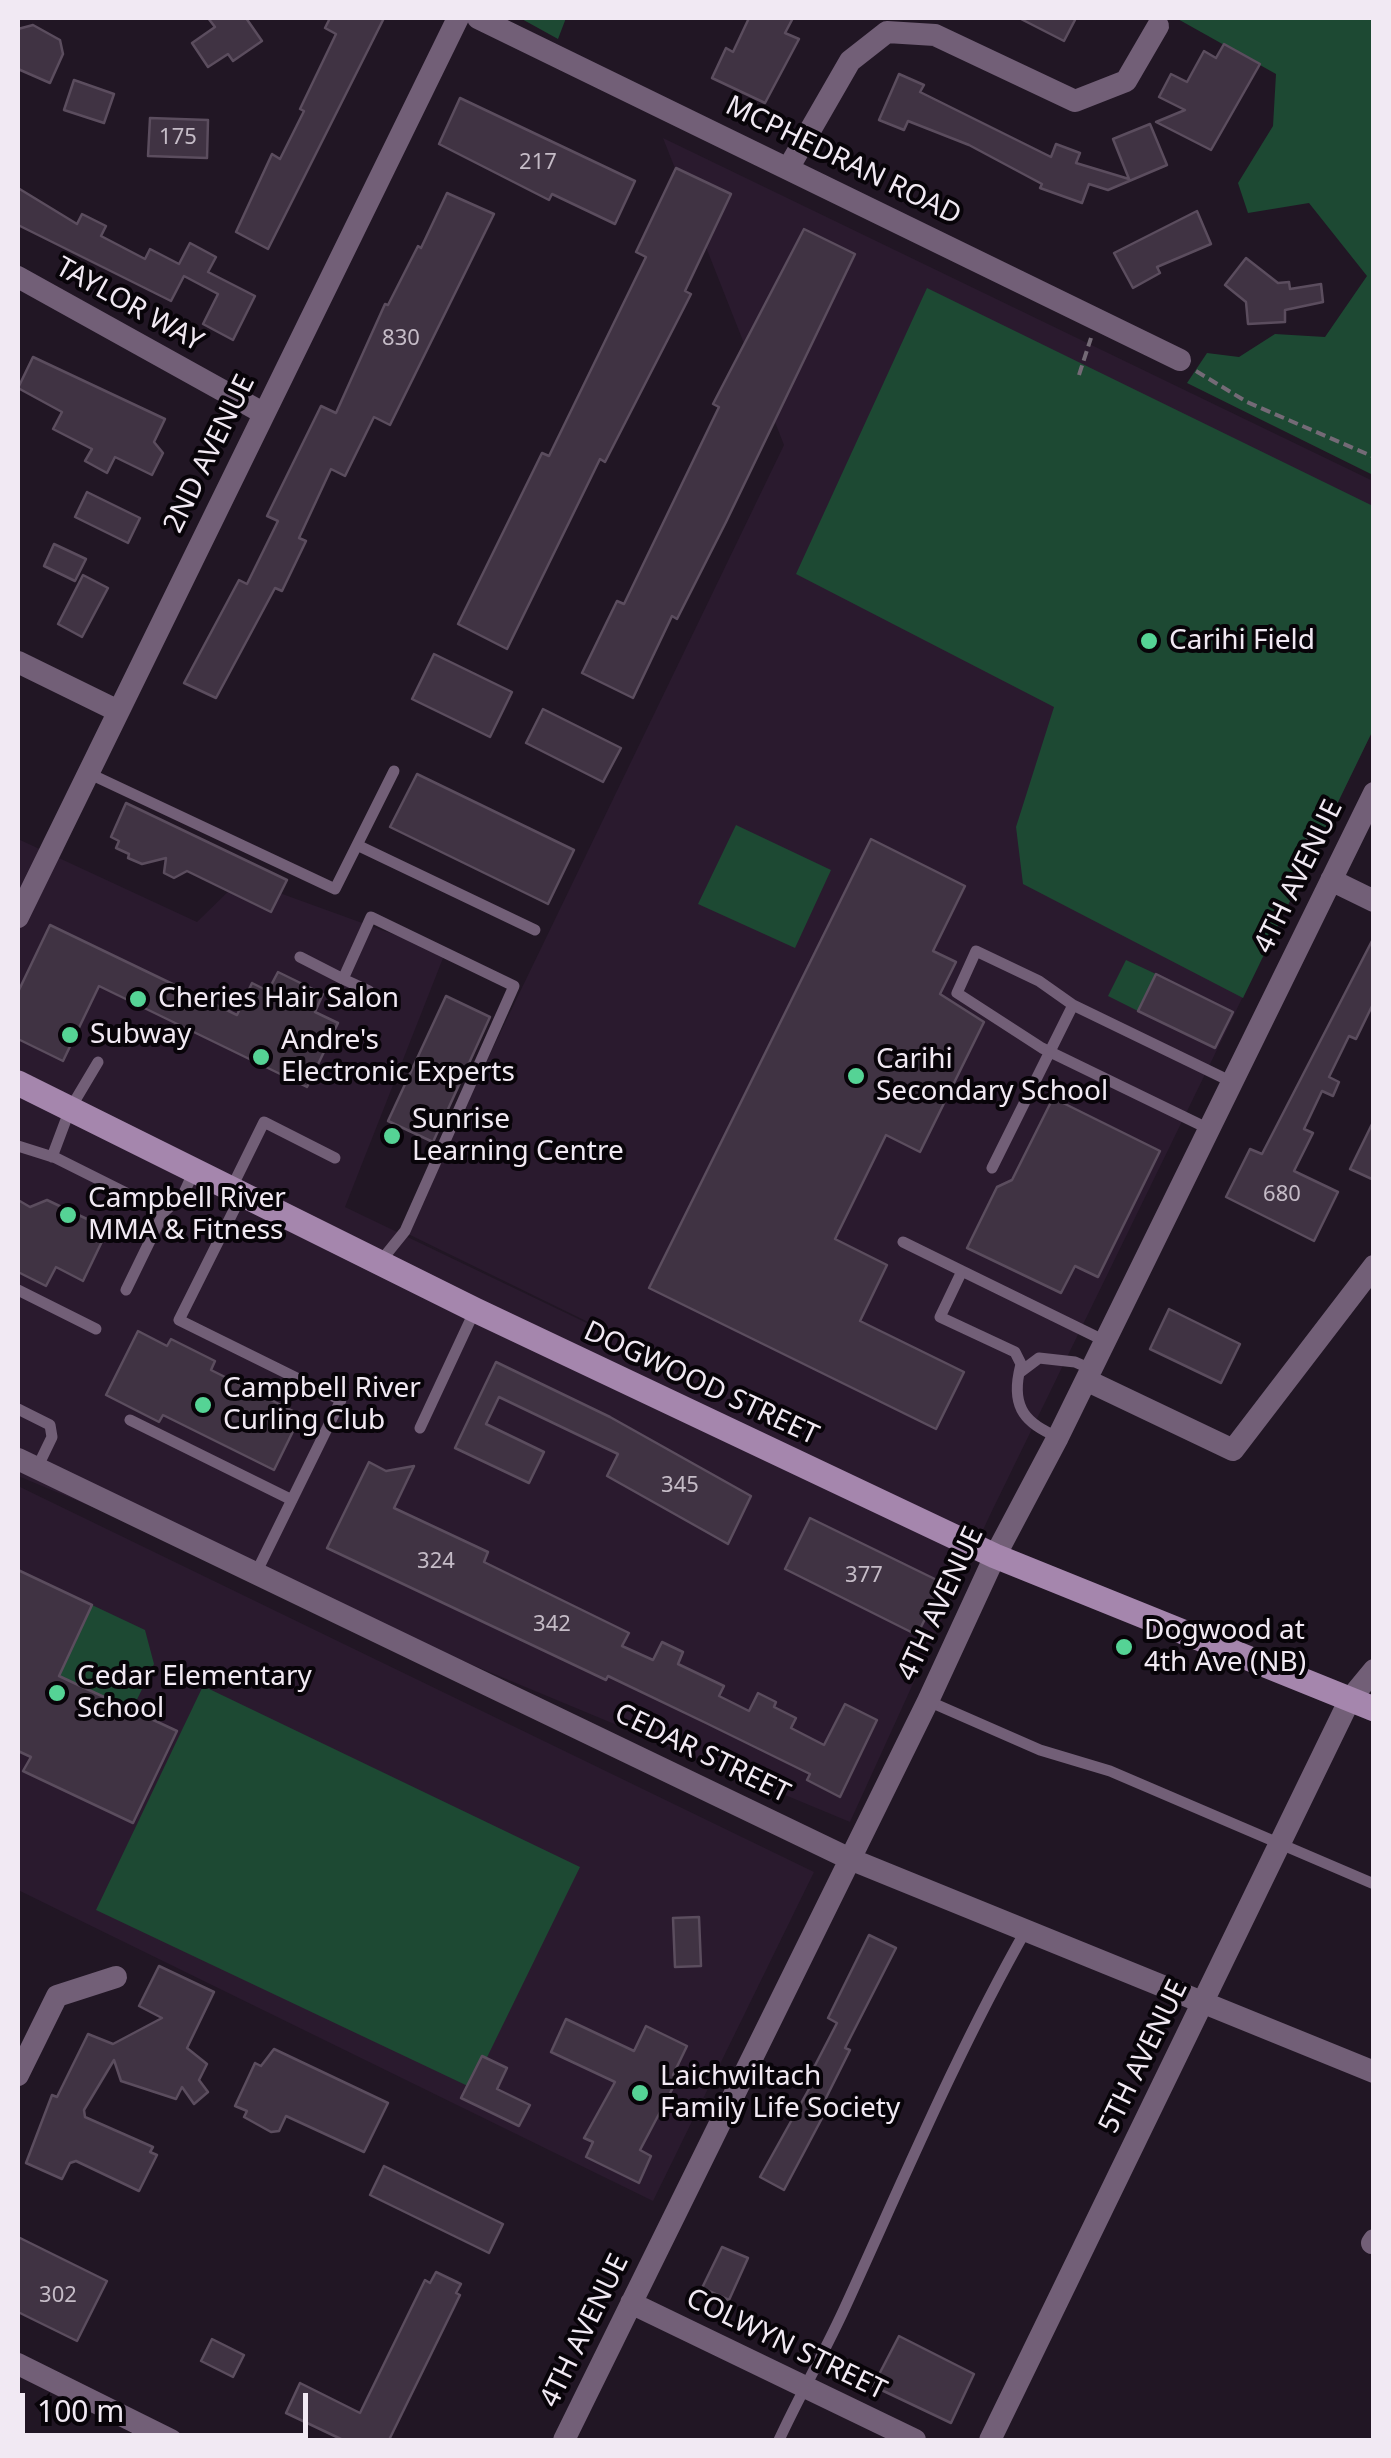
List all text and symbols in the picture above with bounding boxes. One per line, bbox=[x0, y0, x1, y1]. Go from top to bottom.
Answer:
street label: MCPHEDRAN ROAD bbox=[720, 89, 966, 233]
house number: 175 bbox=[159, 125, 197, 151]
house number: 217 bbox=[519, 150, 557, 176]
street label: TAYLOR WAY bbox=[49, 251, 209, 359]
house number: 830 bbox=[382, 326, 420, 352]
street label: 2ND AVENUE bbox=[157, 370, 263, 538]
place label: Carihi Field bbox=[1169, 624, 1315, 658]
marker: Carihi Field bbox=[1138, 630, 1160, 652]
street label: 4TH AVENUE bbox=[1248, 795, 1350, 959]
place label: Cheries Hair Salon bbox=[158, 982, 399, 1016]
marker: Cheries Hair Salon bbox=[127, 988, 149, 1010]
place label: Subway bbox=[90, 1018, 191, 1052]
marker: Subway bbox=[59, 1024, 81, 1046]
place label: Andre's Electronic Experts bbox=[281, 1024, 515, 1090]
place label: Carihi Secondary School bbox=[876, 1043, 1108, 1109]
marker: Andre's Electronic Experts bbox=[250, 1046, 272, 1068]
marker: Carihi Secondary School bbox=[845, 1065, 867, 1087]
place label: Sunrise Learning Centre bbox=[412, 1103, 624, 1169]
marker: Sunrise Learning Centre bbox=[381, 1125, 403, 1147]
place label: Campbell River MMA & Fitness bbox=[88, 1182, 286, 1248]
house number: 680 bbox=[1263, 1182, 1301, 1208]
marker: Campbell River MMA & Fitness bbox=[57, 1204, 79, 1226]
street label: DOGWOOD STREET bbox=[578, 1315, 824, 1453]
place label: Campbell River Curling Club bbox=[223, 1372, 421, 1438]
marker: Campbell River Curling Club bbox=[192, 1394, 214, 1416]
house number: 345 bbox=[661, 1473, 699, 1499]
street label: 4TH AVENUE bbox=[891, 1522, 991, 1686]
house number: 324 bbox=[417, 1549, 455, 1575]
house number: 377 bbox=[845, 1563, 883, 1589]
house number: 342 bbox=[533, 1612, 571, 1638]
place label: Dogwood at 4th Ave (NB) bbox=[1144, 1614, 1306, 1680]
marker: Dogwood at 4th Ave (NB) bbox=[1113, 1636, 1135, 1658]
place label: Cedar Elementary School bbox=[77, 1660, 312, 1726]
marker: Cedar Elementary School bbox=[46, 1682, 68, 1704]
street label: CEDAR STREET bbox=[609, 1697, 795, 1811]
street label: 5TH AVENUE bbox=[1093, 1975, 1195, 2139]
place label: Laichwiltach Family Life Society bbox=[660, 2060, 900, 2126]
marker: Laichwiltach Family Life Society bbox=[629, 2082, 651, 2104]
street label: 4TH AVENUE bbox=[534, 2249, 636, 2413]
street label: COLWYN STREET bbox=[680, 2282, 892, 2408]
house number: 302 bbox=[39, 2283, 77, 2309]
scale bar bbox=[25, 2373, 312, 2435]
text: 100 m bbox=[37, 2390, 124, 2431]

